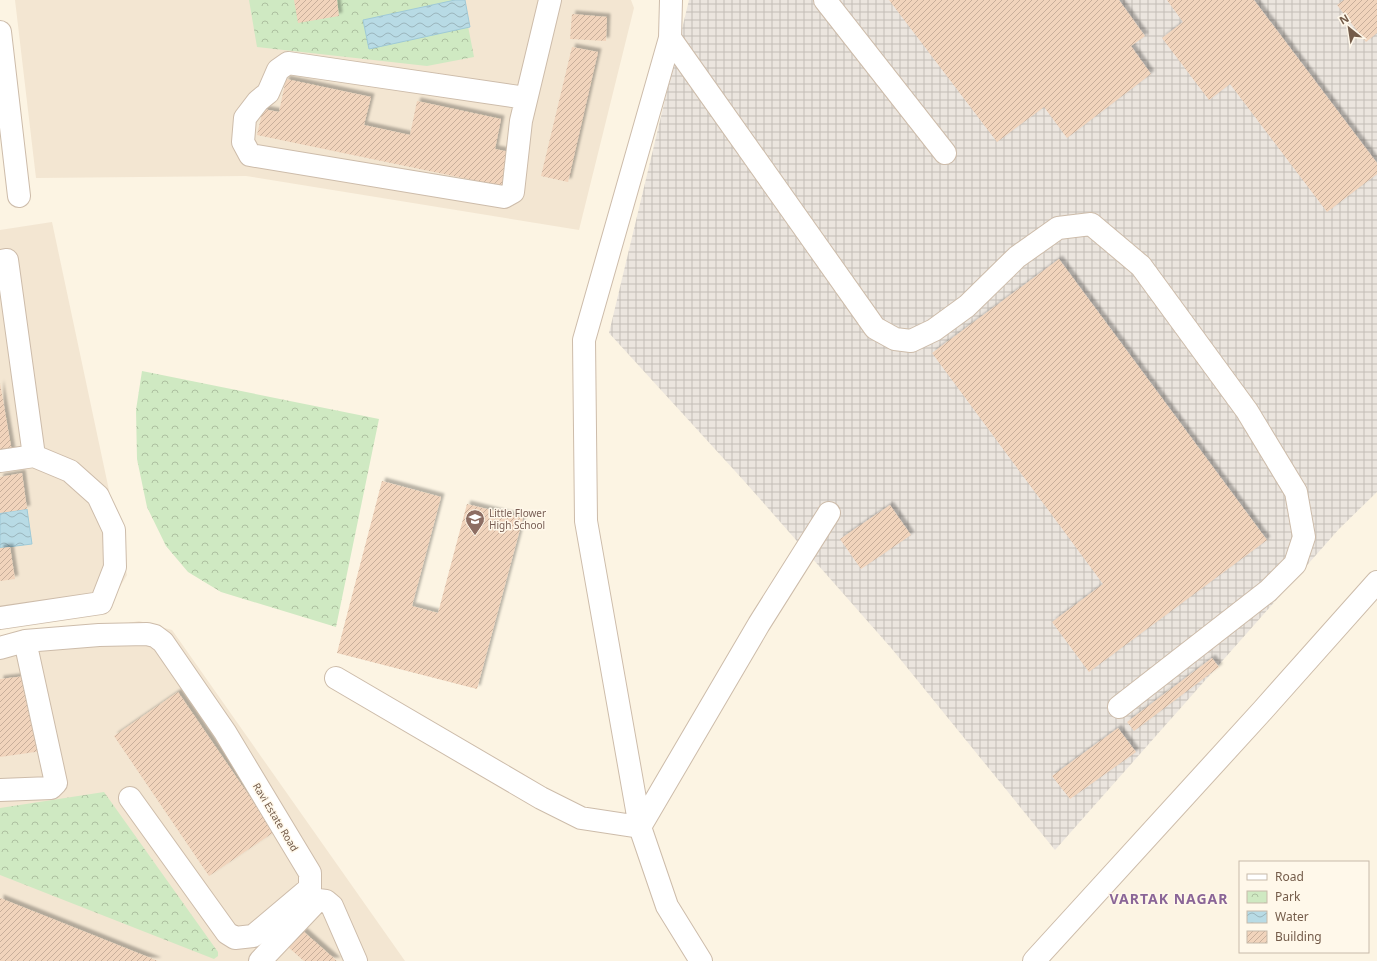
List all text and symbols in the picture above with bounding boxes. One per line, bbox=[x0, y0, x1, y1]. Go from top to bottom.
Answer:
north arrow bbox=[1329, 8, 1369, 48]
text: N bbox=[1336, 10, 1351, 28]
place label: Little Flower High School bbox=[489, 506, 546, 532]
school or university icon: Little Flower High School bbox=[464, 508, 486, 536]
street label: Ravi Estate Road bbox=[250, 780, 302, 854]
legend bbox=[1239, 861, 1369, 953]
text: Road bbox=[1275, 868, 1304, 885]
text: Park bbox=[1275, 888, 1301, 905]
district label: VARTAK NAGAR bbox=[1110, 889, 1228, 908]
text: Water bbox=[1275, 908, 1309, 925]
text: Building bbox=[1275, 928, 1322, 945]

